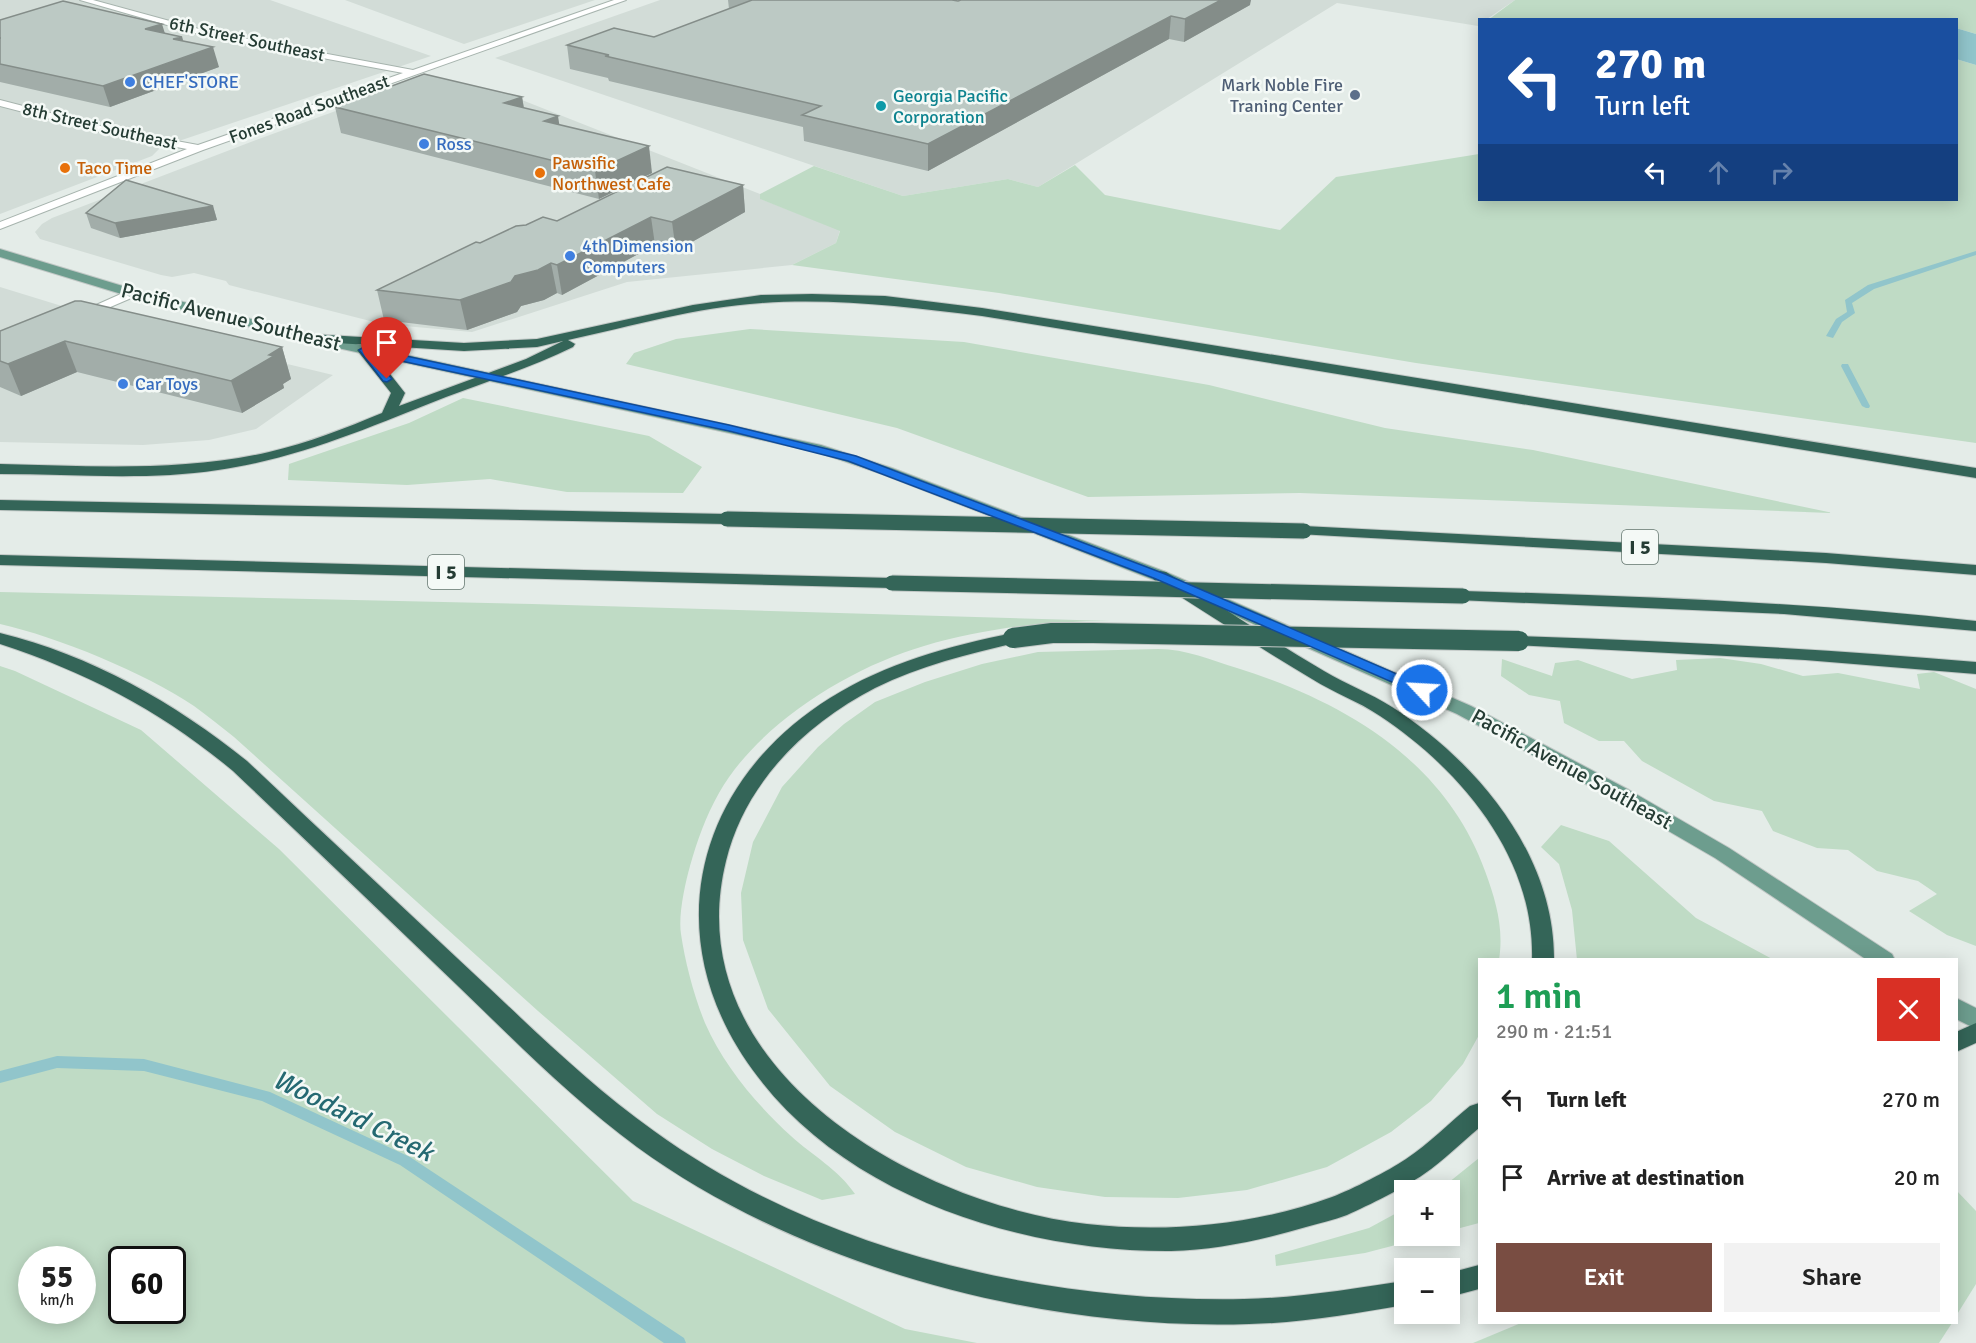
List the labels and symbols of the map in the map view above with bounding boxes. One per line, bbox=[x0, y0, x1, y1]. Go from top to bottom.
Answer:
street label: 6th Street Southeast bbox=[167, 12, 327, 66]
street label: Fones Road Southeast bbox=[226, 70, 392, 148]
place label: CHEF'STORE bbox=[142, 71, 239, 93]
place label: Mark Noble Fire Traning Center bbox=[1221, 74, 1343, 117]
marker: CHEF'STORE bbox=[123, 75, 137, 89]
place label: Georgia Pacific Corporation bbox=[893, 85, 1008, 128]
marker: Mark Noble Fire Traning Center bbox=[1348, 88, 1362, 102]
street label: 8th Street Southeast bbox=[20, 97, 180, 155]
marker: Georgia Pacific Corporation bbox=[874, 99, 888, 113]
place label: Ross bbox=[436, 133, 472, 155]
marker: Ross bbox=[417, 137, 431, 151]
place label: Pawsific Northwest Cafe bbox=[552, 152, 671, 195]
place label: Taco Time bbox=[77, 157, 152, 179]
marker: Taco Time bbox=[58, 161, 72, 175]
marker: Pawsific Northwest Cafe bbox=[533, 166, 547, 180]
place label: 4th Dimension Computers bbox=[582, 235, 693, 278]
marker: 4th Dimension Computers bbox=[563, 249, 577, 263]
street label: Pacific Avenue Southeast bbox=[119, 277, 343, 357]
pin bbox=[361, 317, 412, 379]
place label: Car Toys bbox=[135, 373, 198, 395]
marker: Car Toys bbox=[116, 377, 130, 391]
road number: I 5 bbox=[1622, 530, 1658, 564]
road number: I 5 bbox=[428, 555, 464, 589]
position arrow bbox=[1390, 658, 1454, 722]
street label: Pacific Avenue Southeast bbox=[1467, 703, 1677, 835]
water label: Woodard Creek bbox=[267, 1063, 441, 1170]
speed limit sign: 60 bbox=[108, 1246, 186, 1324]

